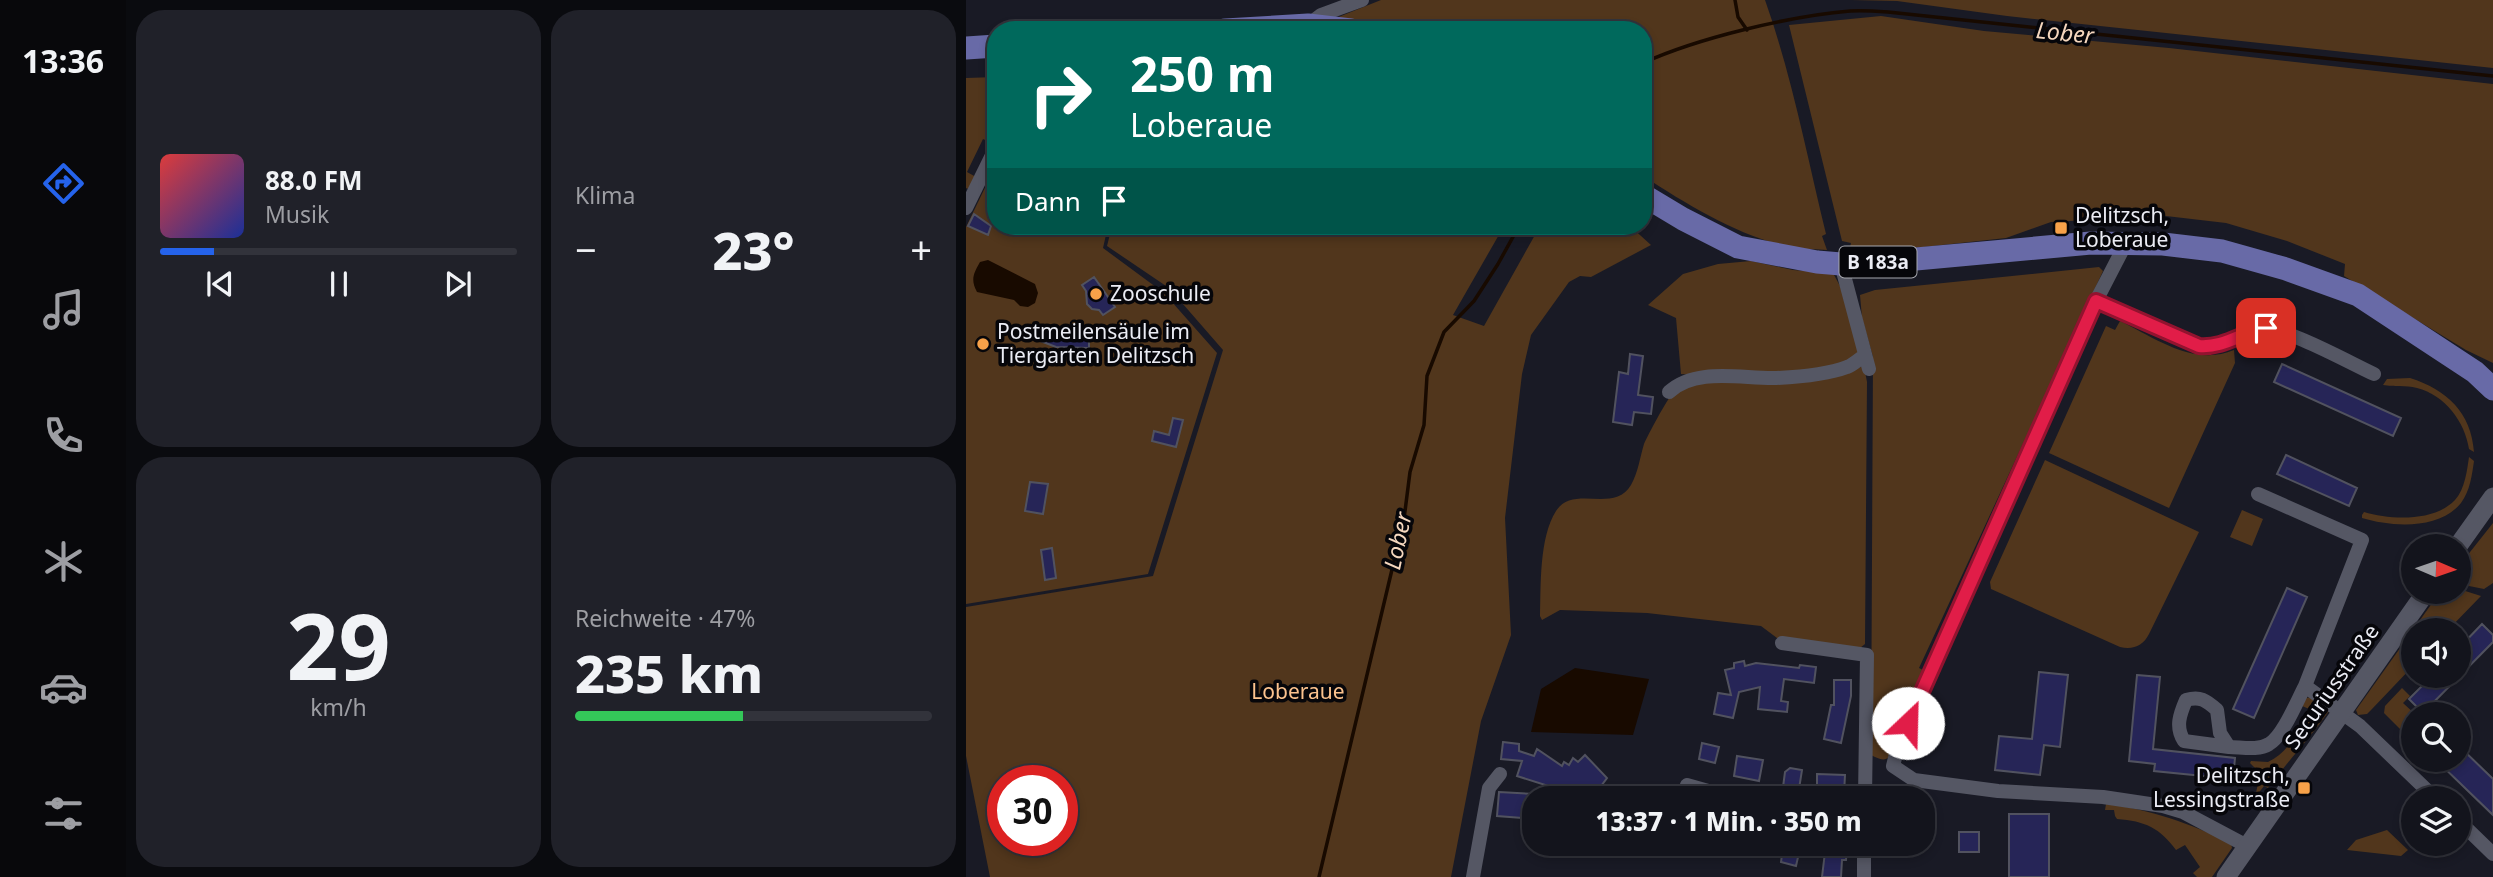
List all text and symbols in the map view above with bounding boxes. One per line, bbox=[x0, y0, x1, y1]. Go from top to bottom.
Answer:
water label: Lober bbox=[2035, 13, 2096, 51]
text: 13:36 bbox=[22, 39, 104, 82]
text: 250 m bbox=[1130, 40, 1275, 106]
icon: right bbox=[1015, 49, 1106, 140]
text: Loberaue bbox=[1130, 103, 1272, 146]
icon: directions bbox=[39, 159, 88, 208]
text: 88.0 FM bbox=[265, 162, 362, 198]
text: Klima bbox=[575, 179, 636, 211]
icon: arrive bbox=[1095, 182, 1133, 220]
text: Dann bbox=[1015, 183, 1081, 219]
text: Musik bbox=[265, 198, 329, 230]
place label: Delitzsch, Loberaue bbox=[2075, 201, 2169, 253]
text: 23° bbox=[712, 214, 795, 285]
marker: Delitzsch, Loberaue bbox=[2053, 220, 2069, 236]
text: − bbox=[575, 223, 597, 275]
text: + bbox=[910, 223, 932, 275]
road number: B 183a bbox=[1840, 246, 1916, 278]
icon: previous bbox=[201, 265, 239, 303]
icon: pause bbox=[320, 265, 358, 303]
icon: next bbox=[439, 265, 477, 303]
place label: Zooschule bbox=[1110, 279, 1211, 307]
icon: music bbox=[39, 285, 88, 334]
marker: Zooschule bbox=[1088, 286, 1104, 302]
pin bbox=[2236, 298, 2296, 358]
icon: arrive bbox=[2247, 309, 2285, 347]
place label: Postmeilensäule im Tiergarten Delitzsch bbox=[997, 317, 1194, 369]
marker: Postmeilensäule im Tiergarten Delitzsch bbox=[975, 336, 991, 352]
icon: phone bbox=[39, 411, 88, 460]
water label: Lober bbox=[1375, 508, 1419, 572]
north arrow bbox=[2401, 534, 2471, 604]
map controls bbox=[2401, 534, 2471, 856]
icon: climate bbox=[39, 537, 88, 586]
text: 29 bbox=[286, 583, 391, 707]
text: Reichweite · 47% bbox=[575, 602, 755, 634]
street label: Securiusstraße bbox=[2278, 618, 2385, 754]
button: sound bbox=[2401, 618, 2471, 688]
text: 235 km bbox=[575, 637, 763, 708]
icon: car bbox=[39, 663, 88, 712]
park label: Loberaue bbox=[1251, 677, 1345, 705]
position arrow bbox=[1871, 686, 1945, 760]
text: km/h bbox=[310, 691, 367, 723]
button: search bbox=[2401, 702, 2471, 772]
place label: Delitzsch, Lessingstraße bbox=[2153, 761, 2290, 813]
speed limit sign: 30 bbox=[987, 765, 1078, 856]
marker: Delitzsch, Lessingstraße bbox=[2296, 780, 2312, 796]
button: layers bbox=[2401, 786, 2471, 856]
icon: filters bbox=[39, 789, 88, 838]
text: 13:37 · 1 Min. · 350 m bbox=[1595, 803, 1862, 839]

